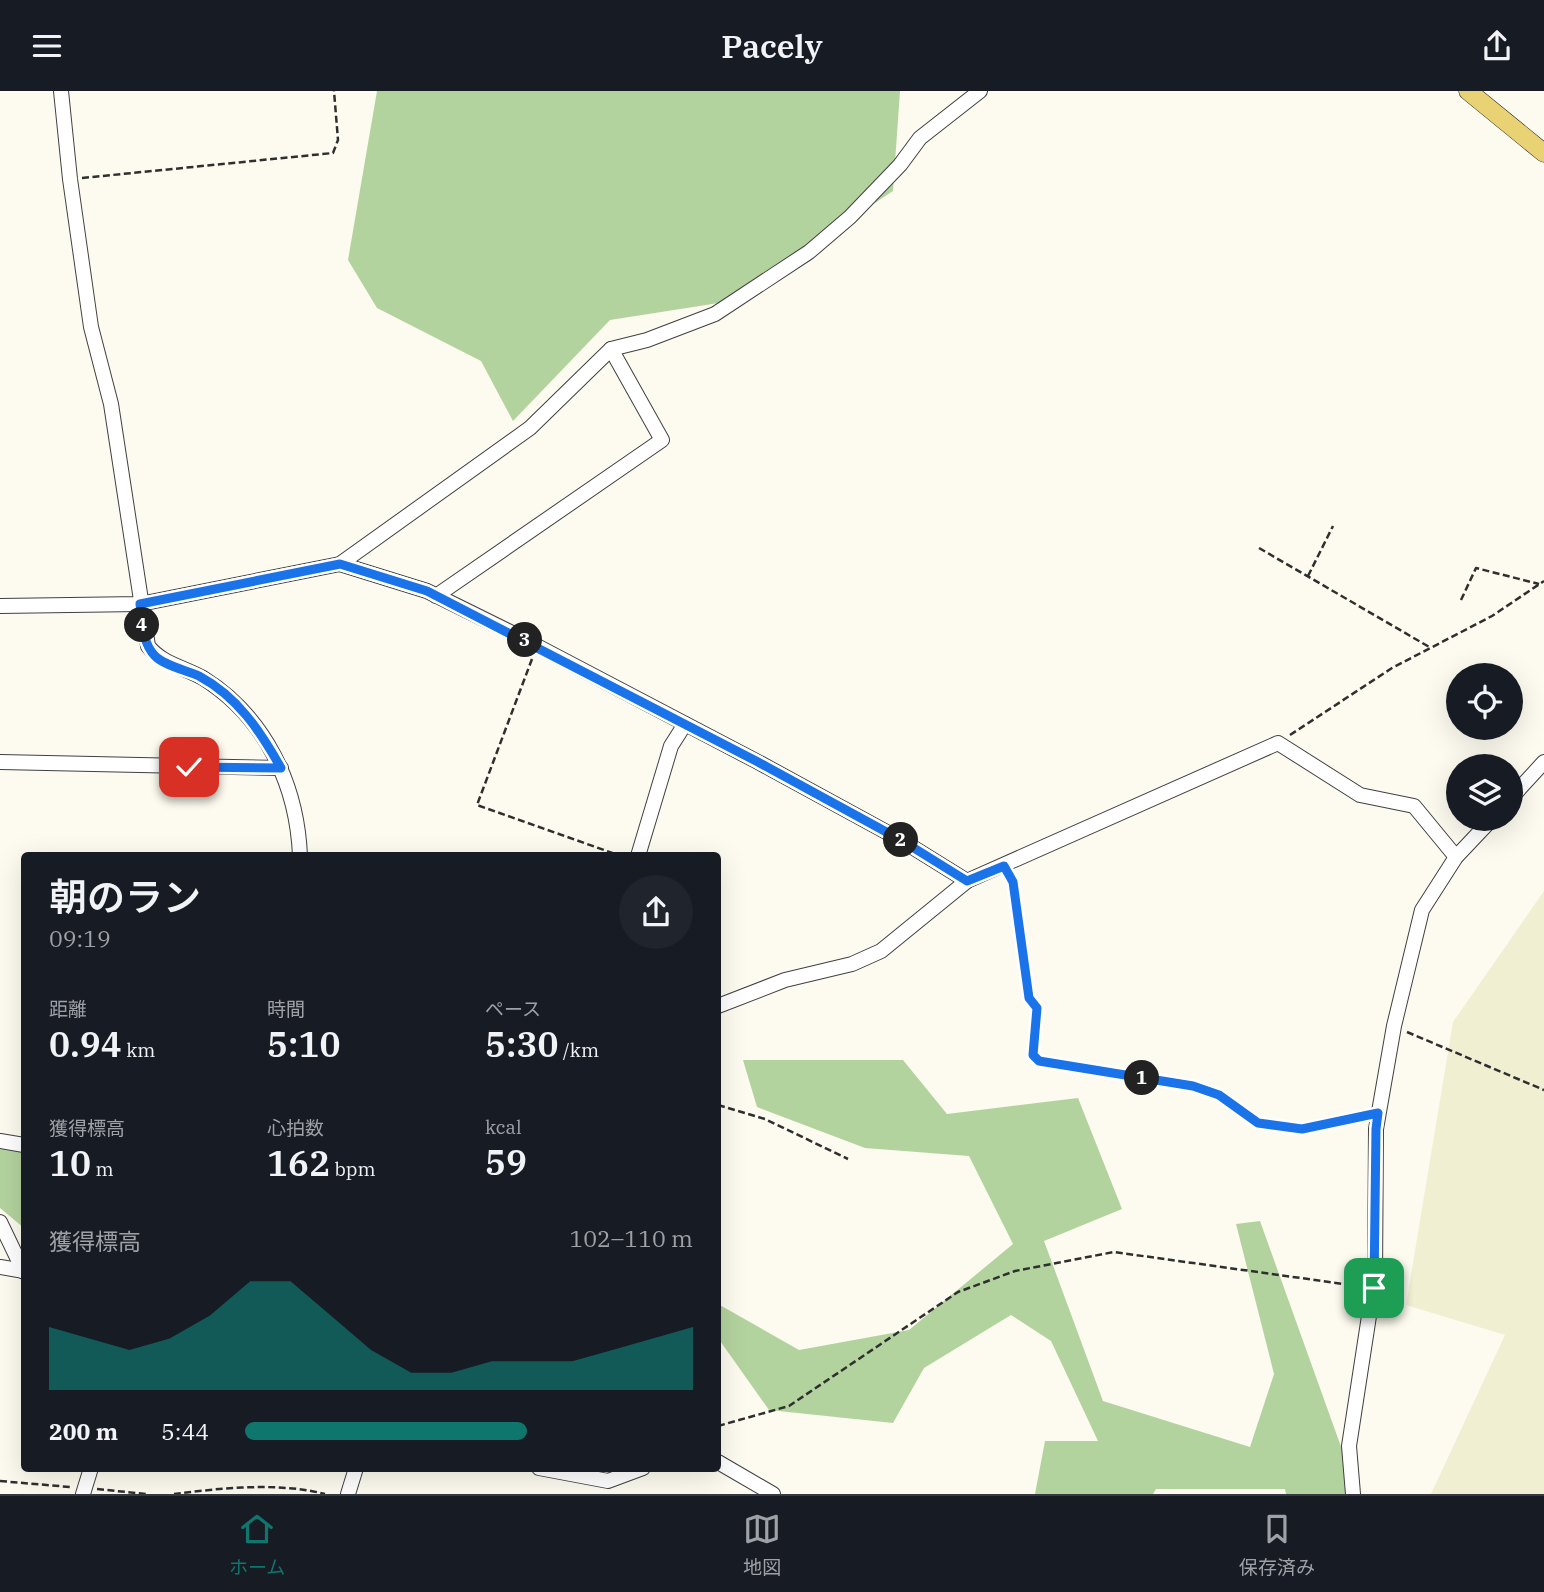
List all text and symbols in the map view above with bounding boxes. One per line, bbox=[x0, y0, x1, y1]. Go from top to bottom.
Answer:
text: Pacely bbox=[721, 25, 823, 67]
icon: menu bbox=[28, 27, 66, 65]
icon: share bbox=[1478, 27, 1516, 65]
pin: 4 bbox=[124, 607, 160, 643]
text: 4 bbox=[136, 612, 147, 636]
pin: 3 bbox=[508, 623, 542, 657]
text: 3 bbox=[519, 627, 530, 651]
map controls bbox=[1446, 663, 1523, 831]
button: locate bbox=[1446, 663, 1523, 740]
pin bbox=[159, 737, 219, 797]
icon: check bbox=[170, 748, 208, 786]
button: layers bbox=[1446, 754, 1523, 831]
pin: 2 bbox=[884, 823, 918, 857]
text: 2 bbox=[895, 827, 906, 851]
text: 朝のラン bbox=[49, 872, 201, 921]
button: share bbox=[619, 875, 693, 949]
text: 09:19 bbox=[49, 923, 111, 953]
text: 距離 bbox=[49, 997, 87, 1021]
text: 時間 bbox=[267, 997, 305, 1021]
text: ペース bbox=[485, 997, 541, 1021]
text: 0.94 bbox=[49, 1021, 122, 1067]
text: 5:10 bbox=[267, 1021, 340, 1067]
text: 5:30 bbox=[485, 1021, 558, 1067]
text: km bbox=[122, 1038, 155, 1062]
text: /km bbox=[558, 1038, 599, 1062]
pin: 1 bbox=[1124, 1061, 1160, 1095]
text: 1 bbox=[1136, 1065, 1147, 1089]
text: kcal bbox=[485, 1115, 522, 1139]
text: 獲得標高 bbox=[49, 1116, 125, 1140]
text: 心拍数 bbox=[267, 1116, 324, 1140]
text: 59 bbox=[485, 1139, 527, 1185]
text: 10 bbox=[49, 1140, 91, 1186]
text: 162 bbox=[267, 1140, 330, 1186]
text: m bbox=[91, 1157, 114, 1181]
text: bpm bbox=[330, 1157, 376, 1181]
text: 102–110 m bbox=[569, 1223, 693, 1253]
text: 獲得標高 bbox=[49, 1226, 141, 1256]
pin bbox=[1344, 1258, 1404, 1318]
icon: arrive bbox=[1355, 1269, 1393, 1307]
text: 200 m bbox=[49, 1416, 118, 1446]
text: 5:44 bbox=[161, 1416, 209, 1446]
tab: ホーム bbox=[229, 1510, 285, 1579]
tab: 地図 bbox=[743, 1510, 781, 1579]
tab: 保存済み bbox=[1239, 1510, 1315, 1579]

